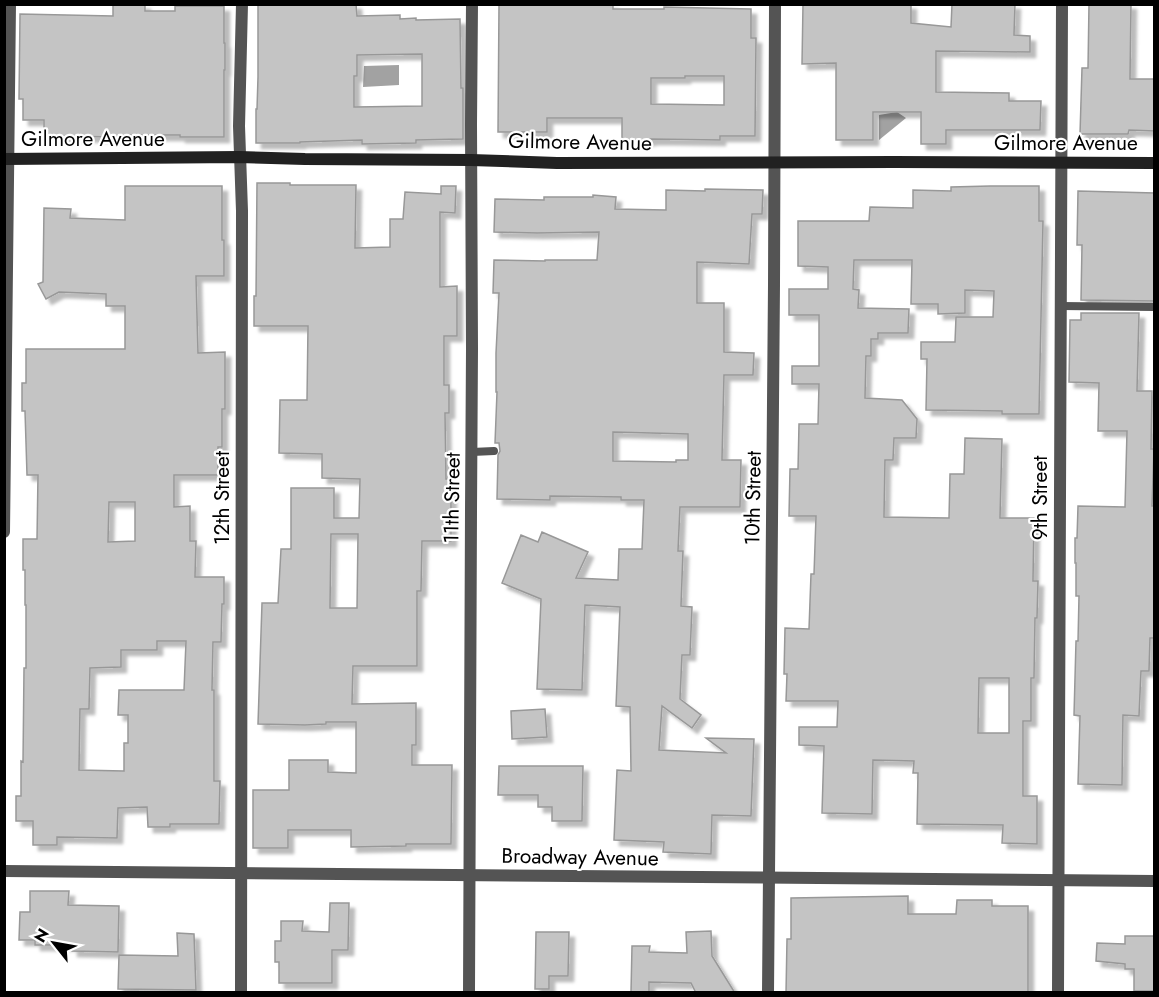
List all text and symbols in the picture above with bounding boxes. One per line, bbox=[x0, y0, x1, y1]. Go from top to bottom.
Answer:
street label: Gilmore Avenue bbox=[21, 124, 165, 154]
street label: Gilmore Avenue bbox=[508, 126, 652, 158]
street label: Gilmore Avenue bbox=[994, 128, 1138, 158]
street label: 10th Street bbox=[737, 450, 769, 546]
street label: 12th Street bbox=[207, 451, 237, 545]
street label: 11th Street bbox=[436, 452, 468, 544]
street label: 9th Street bbox=[1025, 456, 1055, 540]
street label: Broadway Avenue bbox=[501, 841, 659, 873]
north arrow bbox=[24, 913, 84, 973]
text: N bbox=[28, 924, 55, 947]

